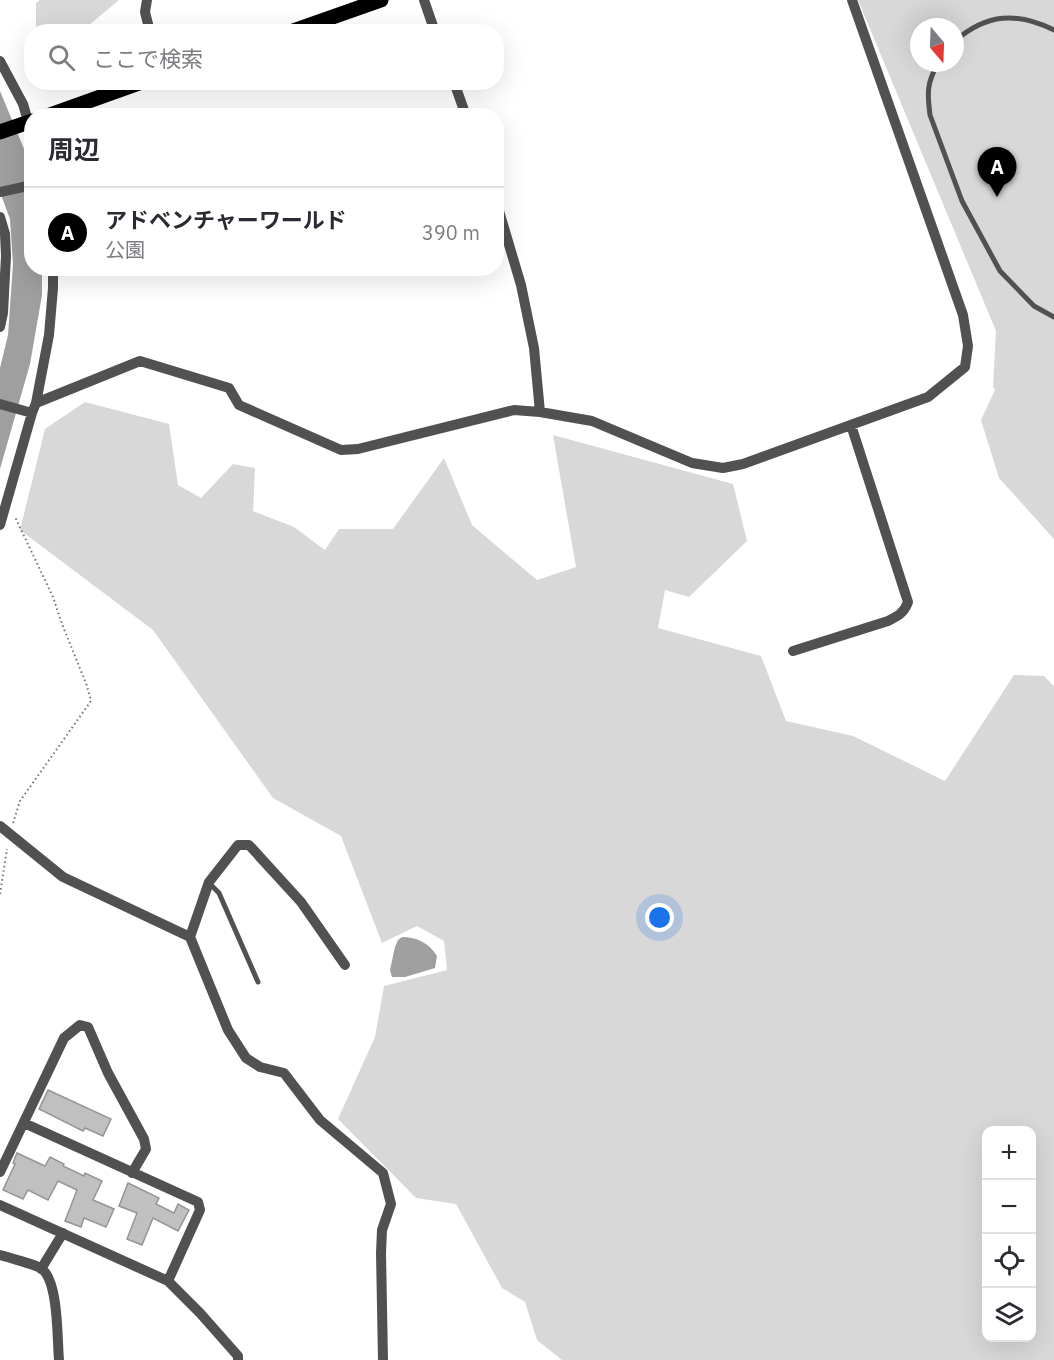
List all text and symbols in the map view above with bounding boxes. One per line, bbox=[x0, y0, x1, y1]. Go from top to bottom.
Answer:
north arrow bbox=[910, 18, 964, 72]
search box bbox=[24, 24, 504, 90]
icon: search bbox=[45, 41, 78, 74]
text: ここで検索 bbox=[93, 44, 203, 73]
text: 周辺 bbox=[48, 132, 100, 166]
pin: A bbox=[978, 148, 1016, 197]
text: アドベンチャーワールド bbox=[105, 205, 347, 234]
text: A bbox=[61, 219, 74, 246]
text: 390 m bbox=[422, 219, 480, 246]
text: 公園 bbox=[105, 236, 145, 263]
your location bbox=[645, 903, 674, 932]
map controls bbox=[982, 1126, 1036, 1342]
button: + bbox=[982, 1126, 1036, 1180]
button: − bbox=[982, 1180, 1036, 1234]
button: locate bbox=[982, 1234, 1036, 1288]
button: layers bbox=[982, 1288, 1036, 1342]

